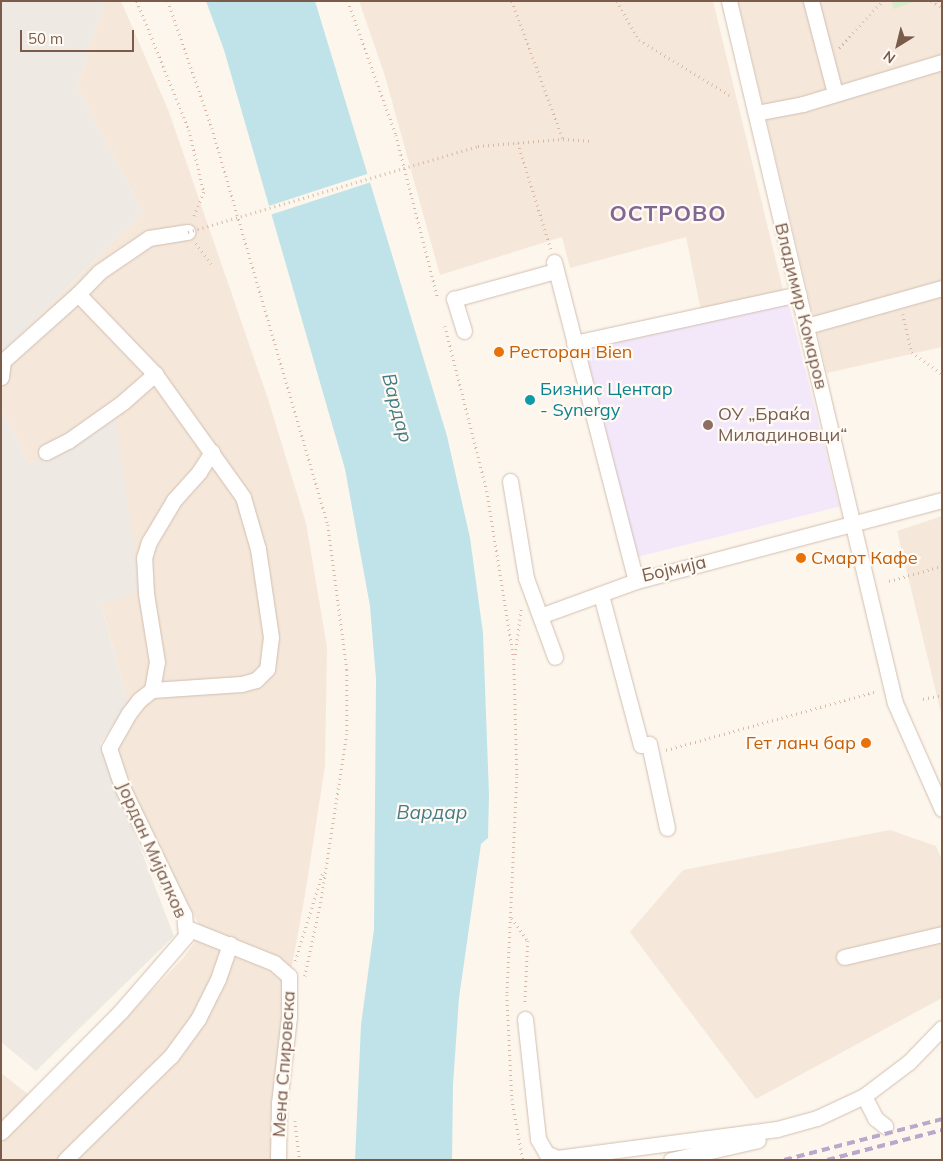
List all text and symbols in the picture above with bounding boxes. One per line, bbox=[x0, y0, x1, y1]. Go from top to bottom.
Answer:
scale bar bbox=[22, 20, 136, 52]
north arrow bbox=[873, 20, 923, 70]
text: 50 m bbox=[28, 29, 63, 48]
text: N bbox=[880, 47, 899, 68]
district label: ОСТРОВО bbox=[609, 201, 727, 227]
street label: Владимир Комаров bbox=[770, 221, 832, 391]
place label: Ресторан Bien bbox=[509, 341, 632, 363]
marker: Ресторан Bien bbox=[493, 346, 505, 358]
water label: Вардар bbox=[377, 371, 417, 445]
place label: Бизнис Центар - Synergy bbox=[540, 379, 673, 422]
marker: Бизнис Центар - Synergy bbox=[524, 394, 536, 406]
place label: ОУ „Браќа Миладиновци“ bbox=[718, 404, 847, 446]
marker: ОУ „Браќа Миладиновци“ bbox=[702, 419, 714, 431]
place label: Смарт Кафе bbox=[811, 547, 918, 569]
street label: Бојмија bbox=[640, 551, 708, 587]
marker: Смарт Кафе bbox=[795, 552, 807, 564]
place label: Гет ланч бар bbox=[746, 732, 856, 754]
marker: Гет ланч бар bbox=[860, 737, 872, 749]
street label: Јордан Мијалков bbox=[112, 778, 192, 922]
water label: Вардар bbox=[397, 802, 467, 824]
street label: Мена Спировска bbox=[268, 990, 300, 1138]

